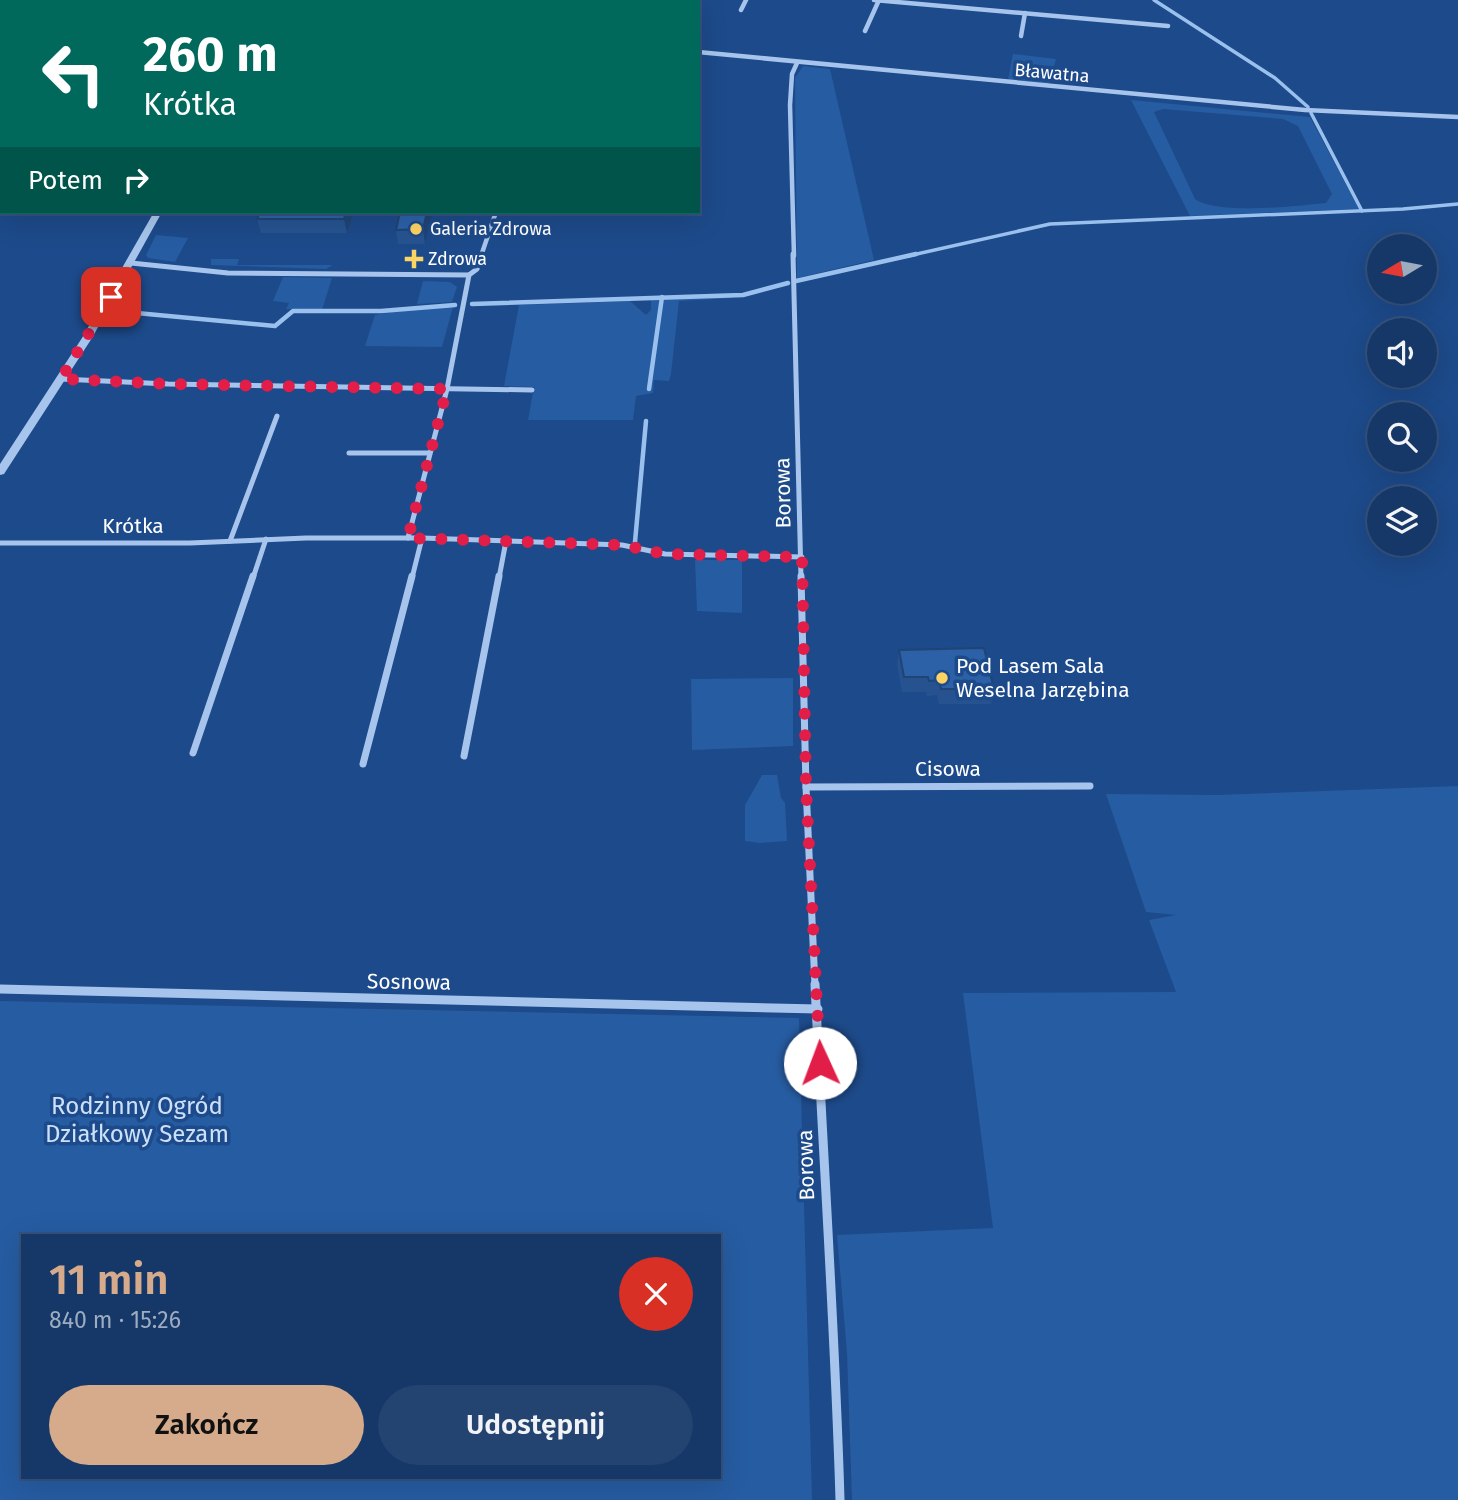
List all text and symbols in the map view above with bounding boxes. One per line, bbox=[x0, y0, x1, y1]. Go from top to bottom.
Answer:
text: 260 m bbox=[143, 25, 278, 84]
icon: left bbox=[28, 28, 119, 119]
street label: Bławatna bbox=[1013, 59, 1091, 87]
text: Krótka bbox=[143, 85, 237, 123]
icon: right bbox=[117, 161, 155, 199]
text: Potem bbox=[28, 165, 103, 196]
place label: Galeria Zdrowa bbox=[430, 218, 552, 240]
marker: Galeria Zdrowa bbox=[408, 221, 424, 237]
north arrow bbox=[1367, 234, 1437, 304]
map controls bbox=[1367, 234, 1437, 556]
place label: Zdrowa bbox=[428, 248, 487, 270]
marker: Zdrowa bbox=[406, 251, 422, 267]
pin bbox=[81, 267, 141, 327]
icon: arrive bbox=[92, 278, 130, 316]
button: sound bbox=[1367, 318, 1437, 388]
button: search bbox=[1367, 402, 1437, 472]
street label: Borowa bbox=[769, 457, 797, 529]
button: layers bbox=[1367, 486, 1437, 556]
street label: Krótka bbox=[102, 513, 164, 539]
place label: Pod Lasem Sala Weselna Jarzębina bbox=[956, 653, 1130, 703]
marker: Pod Lasem Sala Weselna Jarzębina bbox=[934, 670, 950, 686]
street label: Cisowa bbox=[915, 756, 981, 782]
street label: Sosnowa bbox=[367, 968, 451, 996]
position arrow bbox=[783, 1026, 857, 1100]
park label: Rodzinny Ogród Działkowy Sezam bbox=[45, 1092, 229, 1148]
street label: Borowa bbox=[792, 1129, 820, 1201]
text: 11 min bbox=[49, 1255, 169, 1305]
button: close bbox=[619, 1257, 693, 1331]
text: 840 m · 15:26 bbox=[49, 1306, 181, 1334]
button: Zakończ bbox=[49, 1385, 364, 1465]
button: Udostępnij bbox=[378, 1385, 693, 1465]

